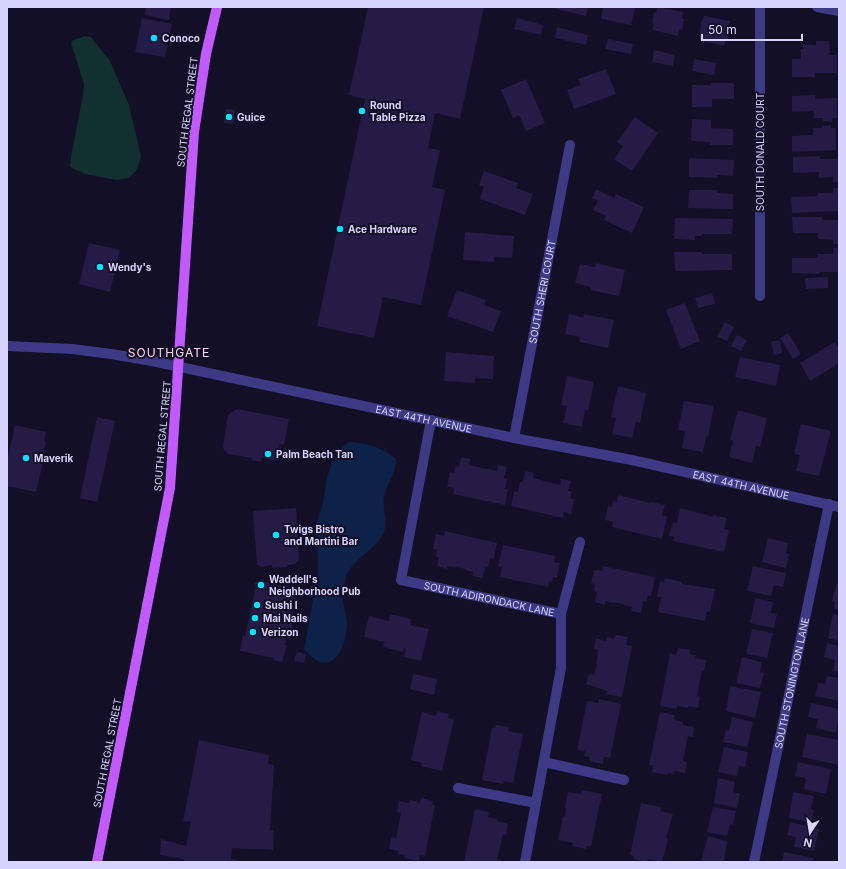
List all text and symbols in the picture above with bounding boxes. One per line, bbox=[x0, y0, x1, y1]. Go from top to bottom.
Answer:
scale bar bbox=[702, 16, 802, 42]
text: 50 m bbox=[708, 22, 737, 37]
place label: Conoco bbox=[162, 32, 200, 44]
marker: Conoco bbox=[149, 33, 159, 43]
street label: SOUTH REGAL STREET bbox=[174, 56, 200, 168]
street label: SOUTH DONALD COURT bbox=[754, 93, 766, 211]
place label: Round Table Pizza bbox=[370, 99, 426, 123]
marker: Round Table Pizza bbox=[357, 106, 367, 116]
place label: Guice bbox=[237, 111, 265, 123]
marker: Guice bbox=[224, 112, 234, 122]
place label: Ace Hardware bbox=[348, 223, 417, 235]
marker: Ace Hardware bbox=[335, 224, 345, 234]
street label: SOUTH SHERI COURT bbox=[526, 239, 558, 345]
place label: Wendy's bbox=[108, 261, 152, 274]
marker: Wendy's bbox=[95, 262, 105, 272]
district label: SOUTHGATE bbox=[128, 345, 210, 360]
street label: SOUTH REGAL STREET bbox=[151, 380, 173, 492]
street label: EAST 44TH AVENUE bbox=[375, 403, 473, 435]
place label: Palm Beach Tan bbox=[276, 448, 353, 460]
marker: Palm Beach Tan bbox=[263, 449, 273, 459]
place label: Maverik bbox=[34, 452, 74, 464]
marker: Maverik bbox=[21, 453, 31, 463]
street label: EAST 44TH AVENUE bbox=[692, 468, 790, 502]
place label: Twigs Bistro and Martini Bar bbox=[284, 523, 358, 547]
marker: Twigs Bistro and Martini Bar bbox=[271, 530, 281, 540]
place label: Waddell's Neighborhood Pub bbox=[269, 573, 361, 598]
street label: SOUTH ADIRONDACK LANE bbox=[423, 579, 556, 618]
marker: Waddell's Neighborhood Pub bbox=[256, 580, 266, 590]
place label: Sushi I bbox=[265, 599, 298, 611]
marker: Sushi I bbox=[252, 600, 262, 610]
place label: Mai Nails bbox=[263, 612, 308, 624]
marker: Mai Nails bbox=[250, 613, 260, 623]
street label: SOUTH STONINGTON LANE bbox=[772, 616, 811, 750]
place label: Verizon bbox=[261, 626, 299, 638]
marker: Verizon bbox=[248, 627, 258, 637]
street label: SOUTH REGAL STREET bbox=[91, 697, 123, 809]
north arrow bbox=[790, 813, 830, 853]
text: N bbox=[802, 835, 813, 851]

